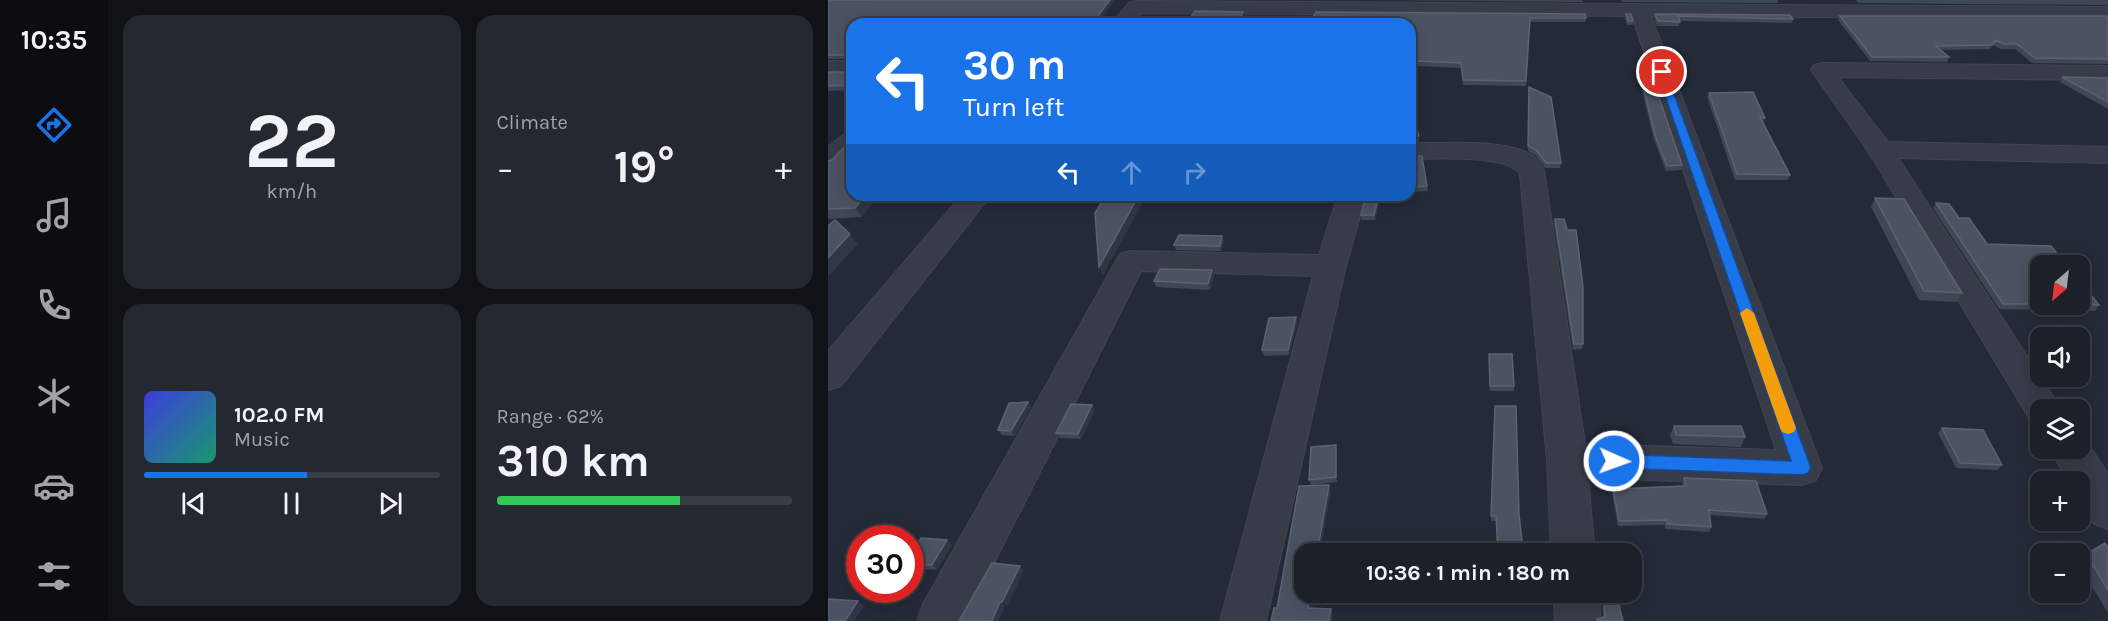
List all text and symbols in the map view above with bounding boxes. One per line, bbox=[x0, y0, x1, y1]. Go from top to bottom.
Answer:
text: 10:35 bbox=[21, 24, 87, 56]
text: 30 m bbox=[963, 40, 1066, 90]
icon: left bbox=[864, 42, 942, 120]
pin bbox=[1636, 46, 1687, 97]
icon: arrive bbox=[1645, 55, 1678, 88]
text: Turn left bbox=[963, 91, 1064, 123]
text: 22 bbox=[245, 95, 339, 187]
icon: directions bbox=[33, 104, 75, 146]
text: Climate bbox=[497, 111, 568, 134]
text: 19° bbox=[614, 141, 675, 193]
text: − bbox=[497, 149, 514, 187]
text: + bbox=[775, 149, 792, 187]
icon: left bbox=[1052, 156, 1085, 189]
icon: ahead bbox=[1115, 156, 1148, 189]
icon: right bbox=[1178, 156, 1211, 189]
text: km/h bbox=[266, 180, 317, 203]
icon: music bbox=[33, 194, 75, 236]
north arrow bbox=[2030, 255, 2090, 315]
map controls bbox=[2030, 255, 2090, 603]
icon: phone bbox=[33, 284, 75, 326]
button: sound bbox=[2030, 327, 2090, 387]
icon: climate bbox=[33, 375, 75, 417]
button: layers bbox=[2030, 399, 2090, 459]
text: 102.0 FM bbox=[234, 402, 325, 428]
text: Range · 62% bbox=[497, 405, 604, 428]
text: Music bbox=[234, 428, 290, 451]
position arrow bbox=[1582, 429, 1646, 493]
text: 310 km bbox=[497, 435, 650, 487]
icon: car bbox=[33, 465, 75, 507]
button: + bbox=[2030, 471, 2090, 531]
icon: previous bbox=[177, 487, 210, 520]
icon: pause bbox=[275, 487, 308, 520]
icon: next bbox=[374, 487, 407, 520]
speed limit sign: 30 bbox=[846, 525, 924, 603]
button: − bbox=[2030, 543, 2090, 603]
icon: filters bbox=[33, 555, 75, 597]
text: 10:36 · 1 min · 180 m bbox=[1366, 560, 1570, 586]

